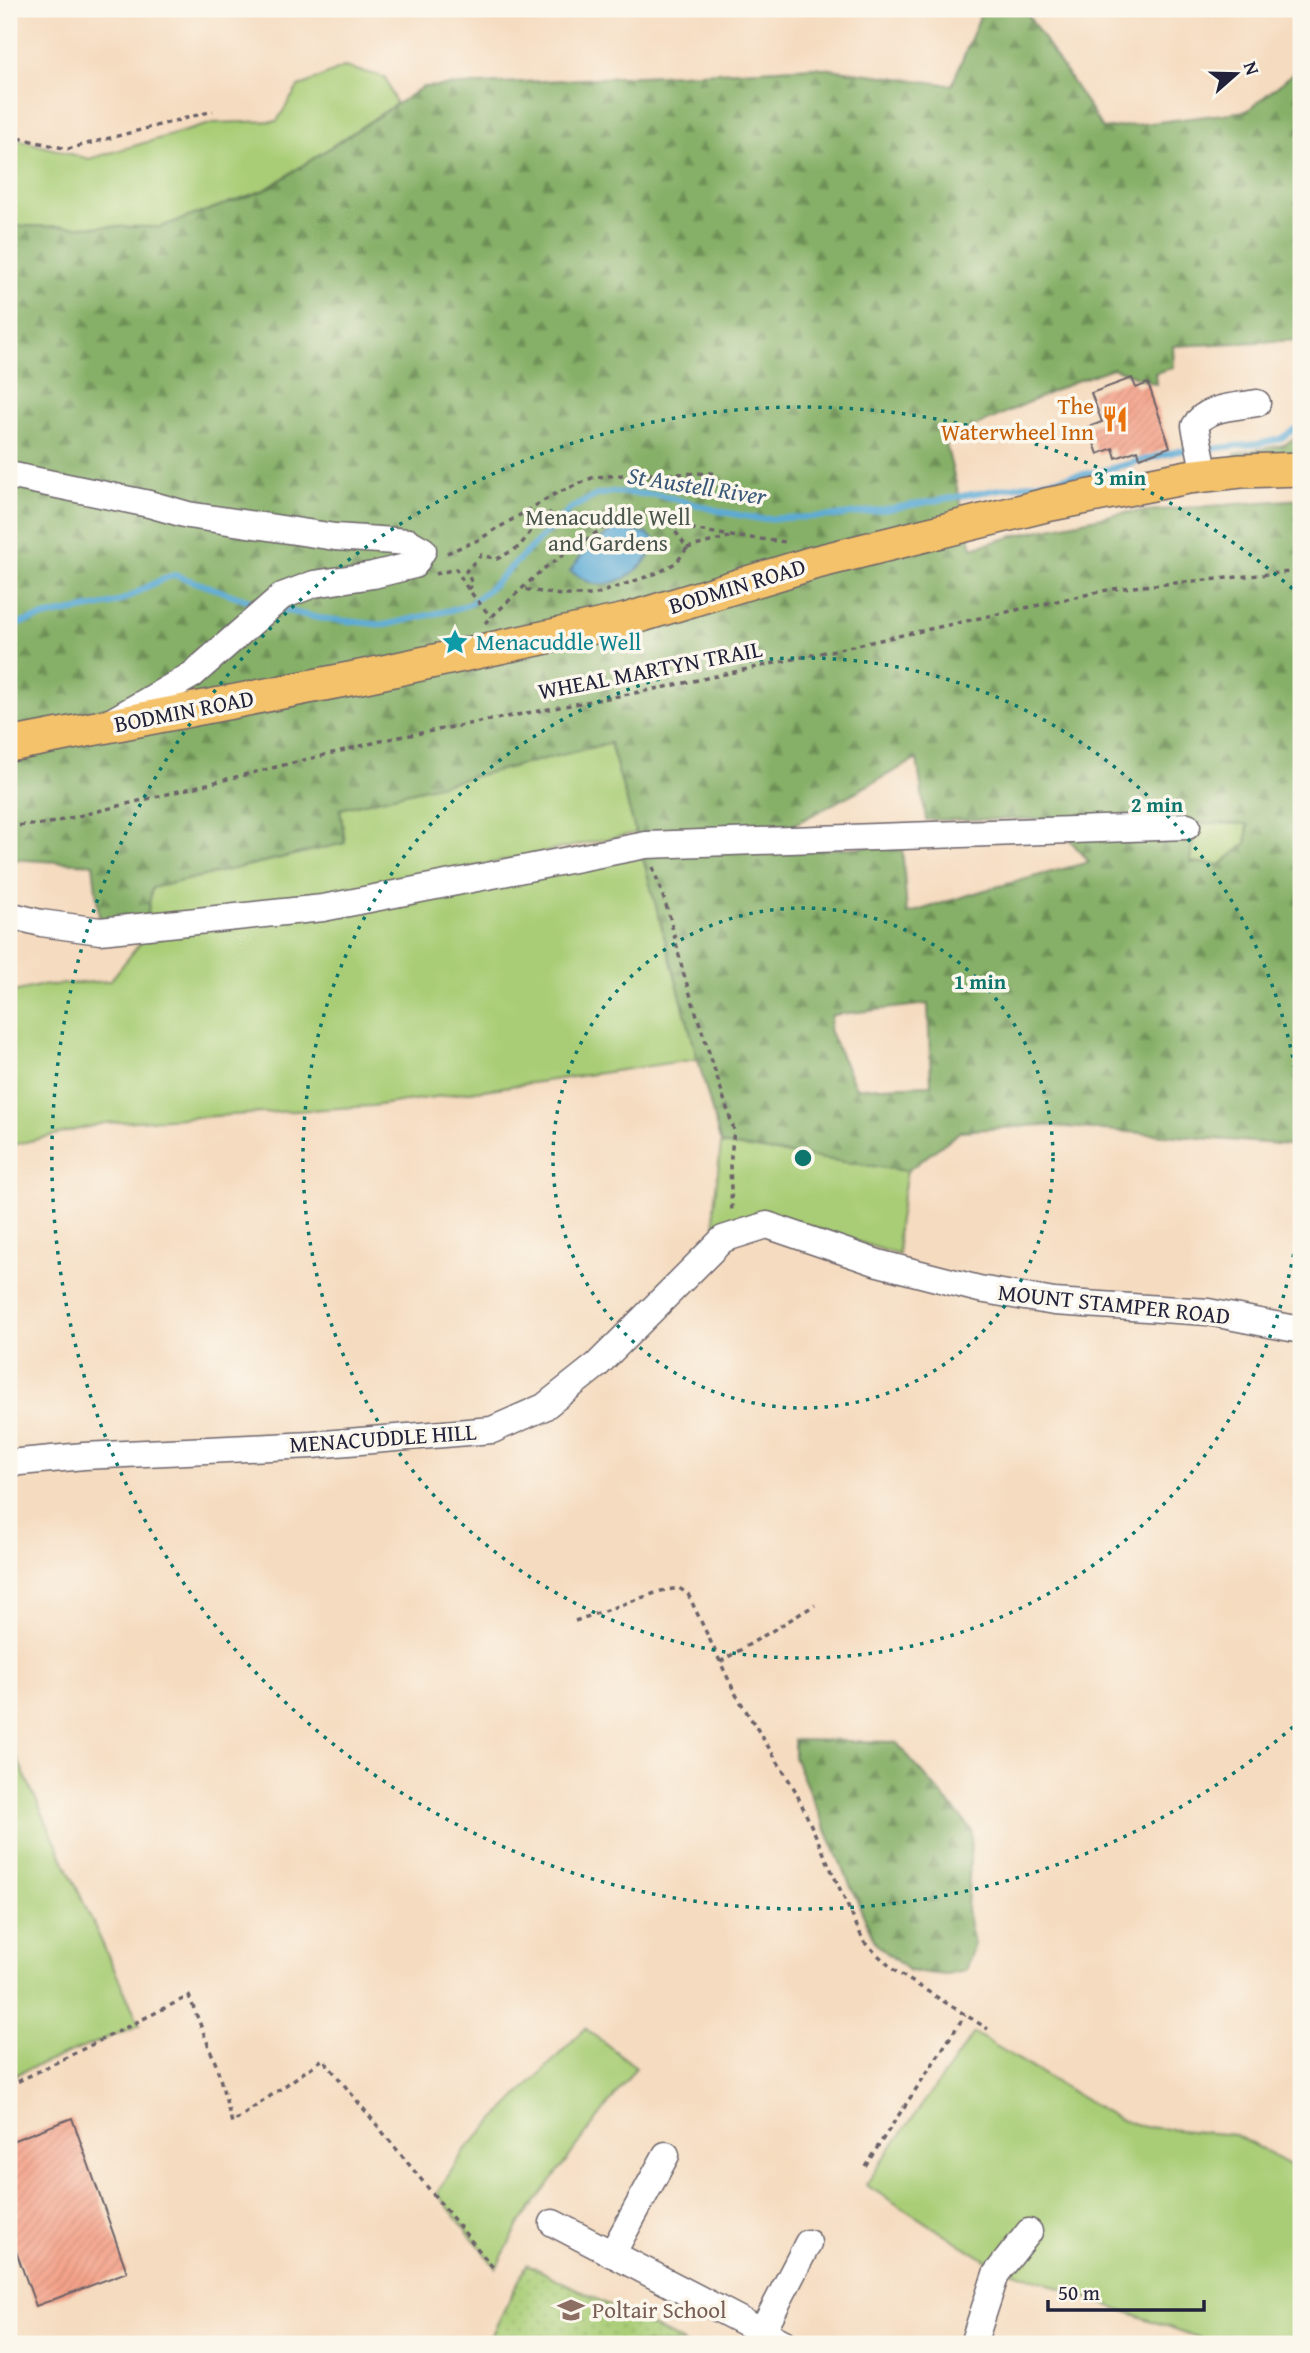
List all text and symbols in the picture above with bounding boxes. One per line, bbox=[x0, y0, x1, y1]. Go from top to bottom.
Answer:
north arrow bbox=[1202, 38, 1272, 108]
text: N bbox=[1237, 57, 1267, 79]
place label: The Waterwheel Inn bbox=[941, 389, 1094, 448]
restaurant icon: The Waterwheel Inn bbox=[1100, 404, 1130, 434]
water label: St Austell River bbox=[625, 457, 770, 514]
text: 3 min bbox=[1094, 462, 1147, 493]
park label: Menacuddle Well and Gardens bbox=[525, 500, 691, 559]
street label: BODMIN ROAD bbox=[664, 549, 809, 622]
place label: Menacuddle Well bbox=[476, 625, 641, 658]
place icon: Menacuddle Well bbox=[440, 627, 470, 657]
street label: WHEAL MARTYN TRAIL bbox=[535, 632, 765, 707]
street label: BODMIN ROAD bbox=[111, 681, 256, 740]
text: 2 min bbox=[1131, 789, 1184, 820]
text: 1 min bbox=[954, 966, 1007, 997]
centre of rings bbox=[791, 1146, 815, 1170]
street label: MOUNT STAMPER ROAD bbox=[996, 1275, 1232, 1332]
street label: MENACUDDLE HILL bbox=[288, 1415, 478, 1460]
scale bar bbox=[1048, 2269, 1203, 2313]
text: 50 m bbox=[1058, 2277, 1100, 2308]
place label: Poltair School bbox=[592, 2293, 726, 2326]
school or university icon: Poltair School bbox=[556, 2295, 586, 2325]

